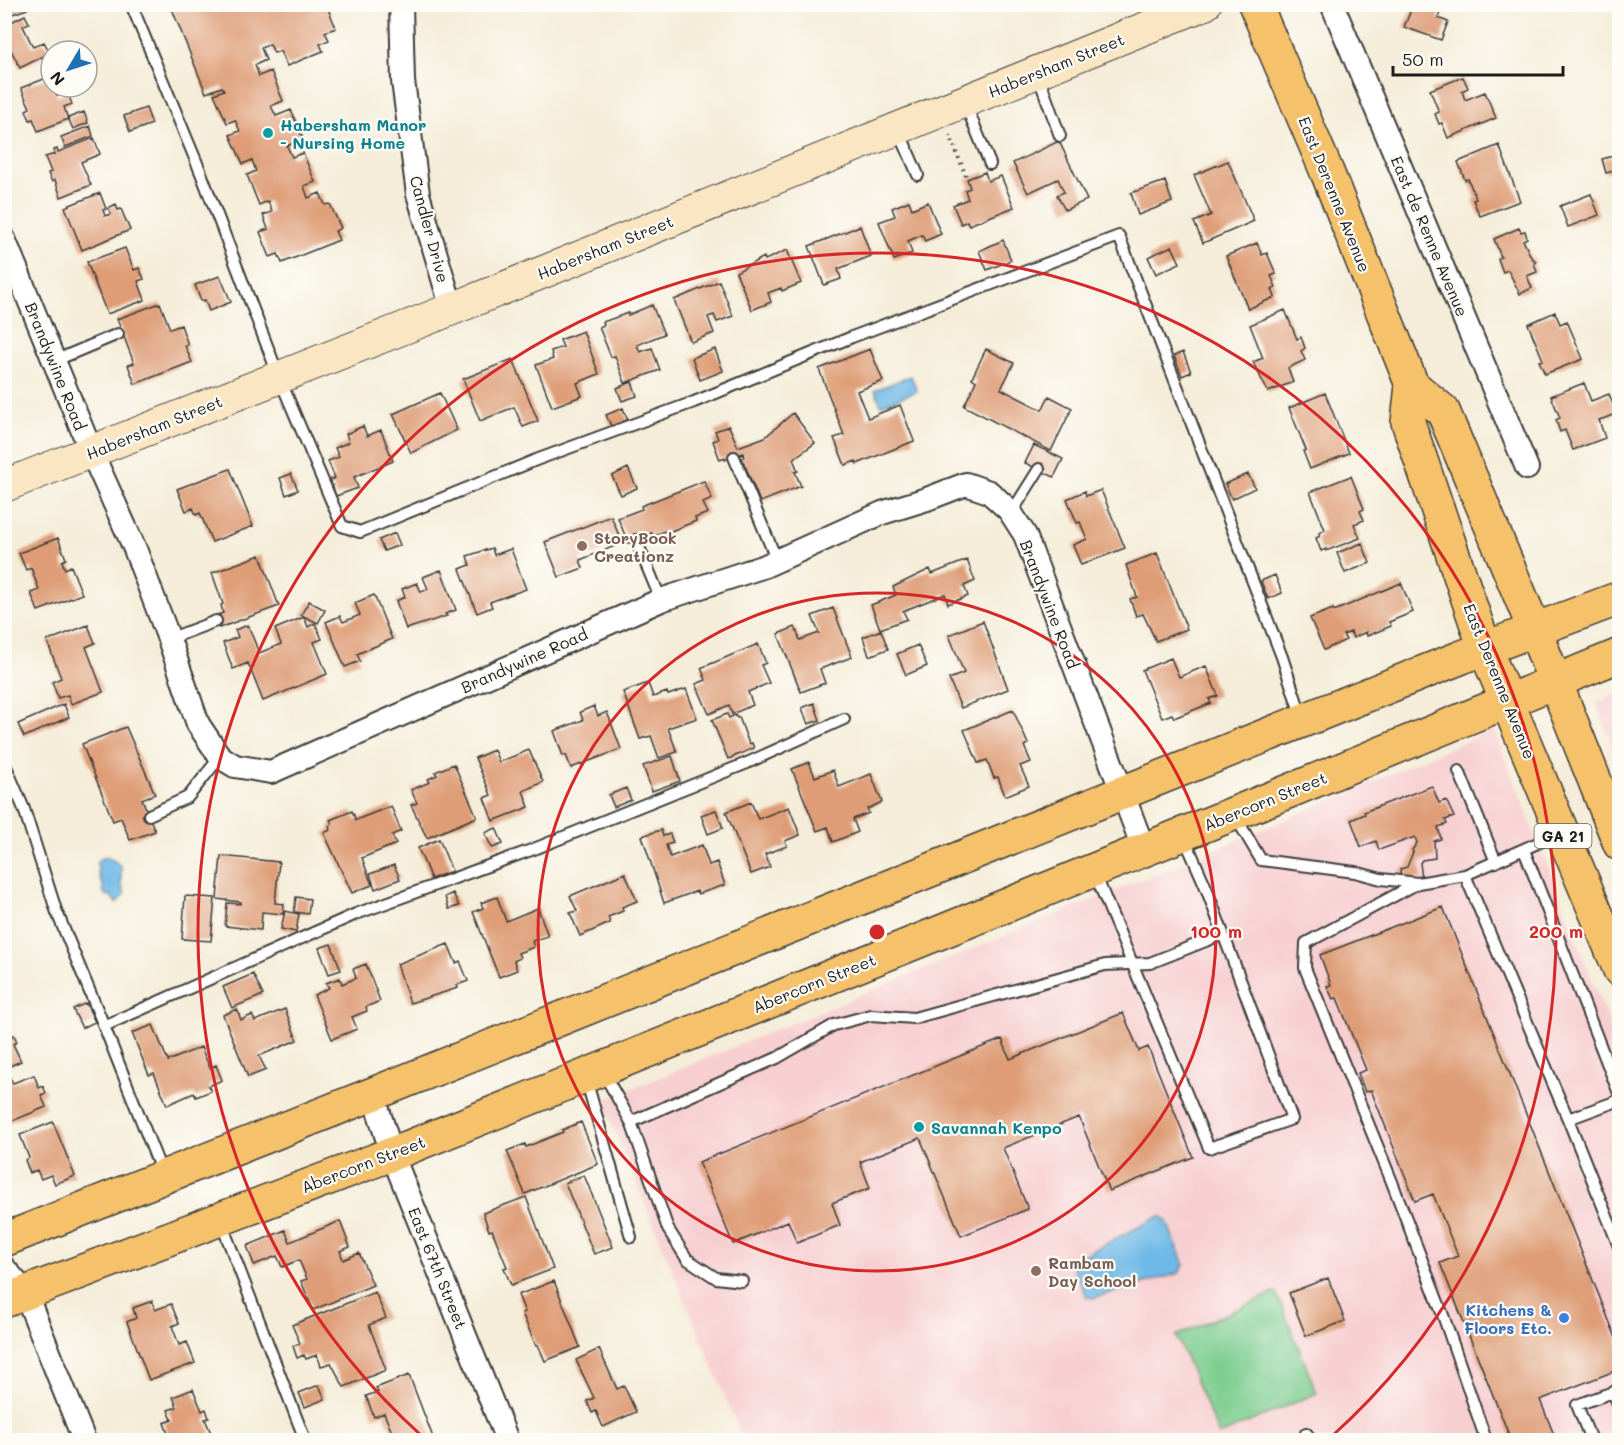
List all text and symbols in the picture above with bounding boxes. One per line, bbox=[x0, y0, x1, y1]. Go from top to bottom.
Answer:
street label: Habersham Street bbox=[985, 28, 1127, 102]
north arrow bbox=[39, 39, 99, 99]
scale bar bbox=[1393, 39, 1562, 77]
text: 50 m bbox=[1402, 47, 1444, 71]
text: N bbox=[45, 67, 69, 90]
street label: East Derenne Avenue bbox=[1294, 113, 1376, 275]
place label: Habersham Manor - Nursing Home bbox=[280, 114, 426, 153]
marker: Habersham Manor - Nursing Home bbox=[261, 126, 275, 140]
street label: East de Renne Avenue bbox=[1387, 152, 1473, 320]
street label: Candler Drive bbox=[406, 173, 454, 285]
street label: Habersham Street bbox=[534, 210, 676, 284]
street label: Brandywine Road bbox=[21, 299, 91, 433]
street label: Habersham Street bbox=[83, 390, 225, 464]
place label: StoryBook Creationz bbox=[594, 527, 677, 566]
street label: Brandywine Road bbox=[1016, 537, 1084, 671]
marker: StoryBook Creationz bbox=[575, 539, 589, 553]
street label: East Derenne Avenue bbox=[1459, 600, 1541, 762]
street label: Brandywine Road bbox=[457, 623, 591, 697]
street label: Abercorn Street bbox=[1200, 767, 1330, 835]
road number: GA 21 bbox=[1534, 824, 1592, 848]
text: 100 m bbox=[1190, 919, 1242, 943]
text: 200 m bbox=[1529, 919, 1583, 943]
centre of rings bbox=[867, 922, 887, 942]
street label: Abercorn Street bbox=[749, 949, 879, 1017]
place label: Savannah Kenpo bbox=[931, 1117, 1062, 1138]
marker: Savannah Kenpo bbox=[912, 1120, 926, 1134]
street label: Abercorn Street bbox=[298, 1131, 428, 1197]
street label: East 67th Street bbox=[404, 1204, 472, 1332]
place label: Rambam Day School bbox=[1048, 1252, 1136, 1291]
marker: Rambam Day School bbox=[1029, 1264, 1043, 1278]
place label: Kitchens & Floors Etc. bbox=[1464, 1299, 1552, 1338]
marker: Kitchens & Floors Etc. bbox=[1557, 1311, 1571, 1325]

